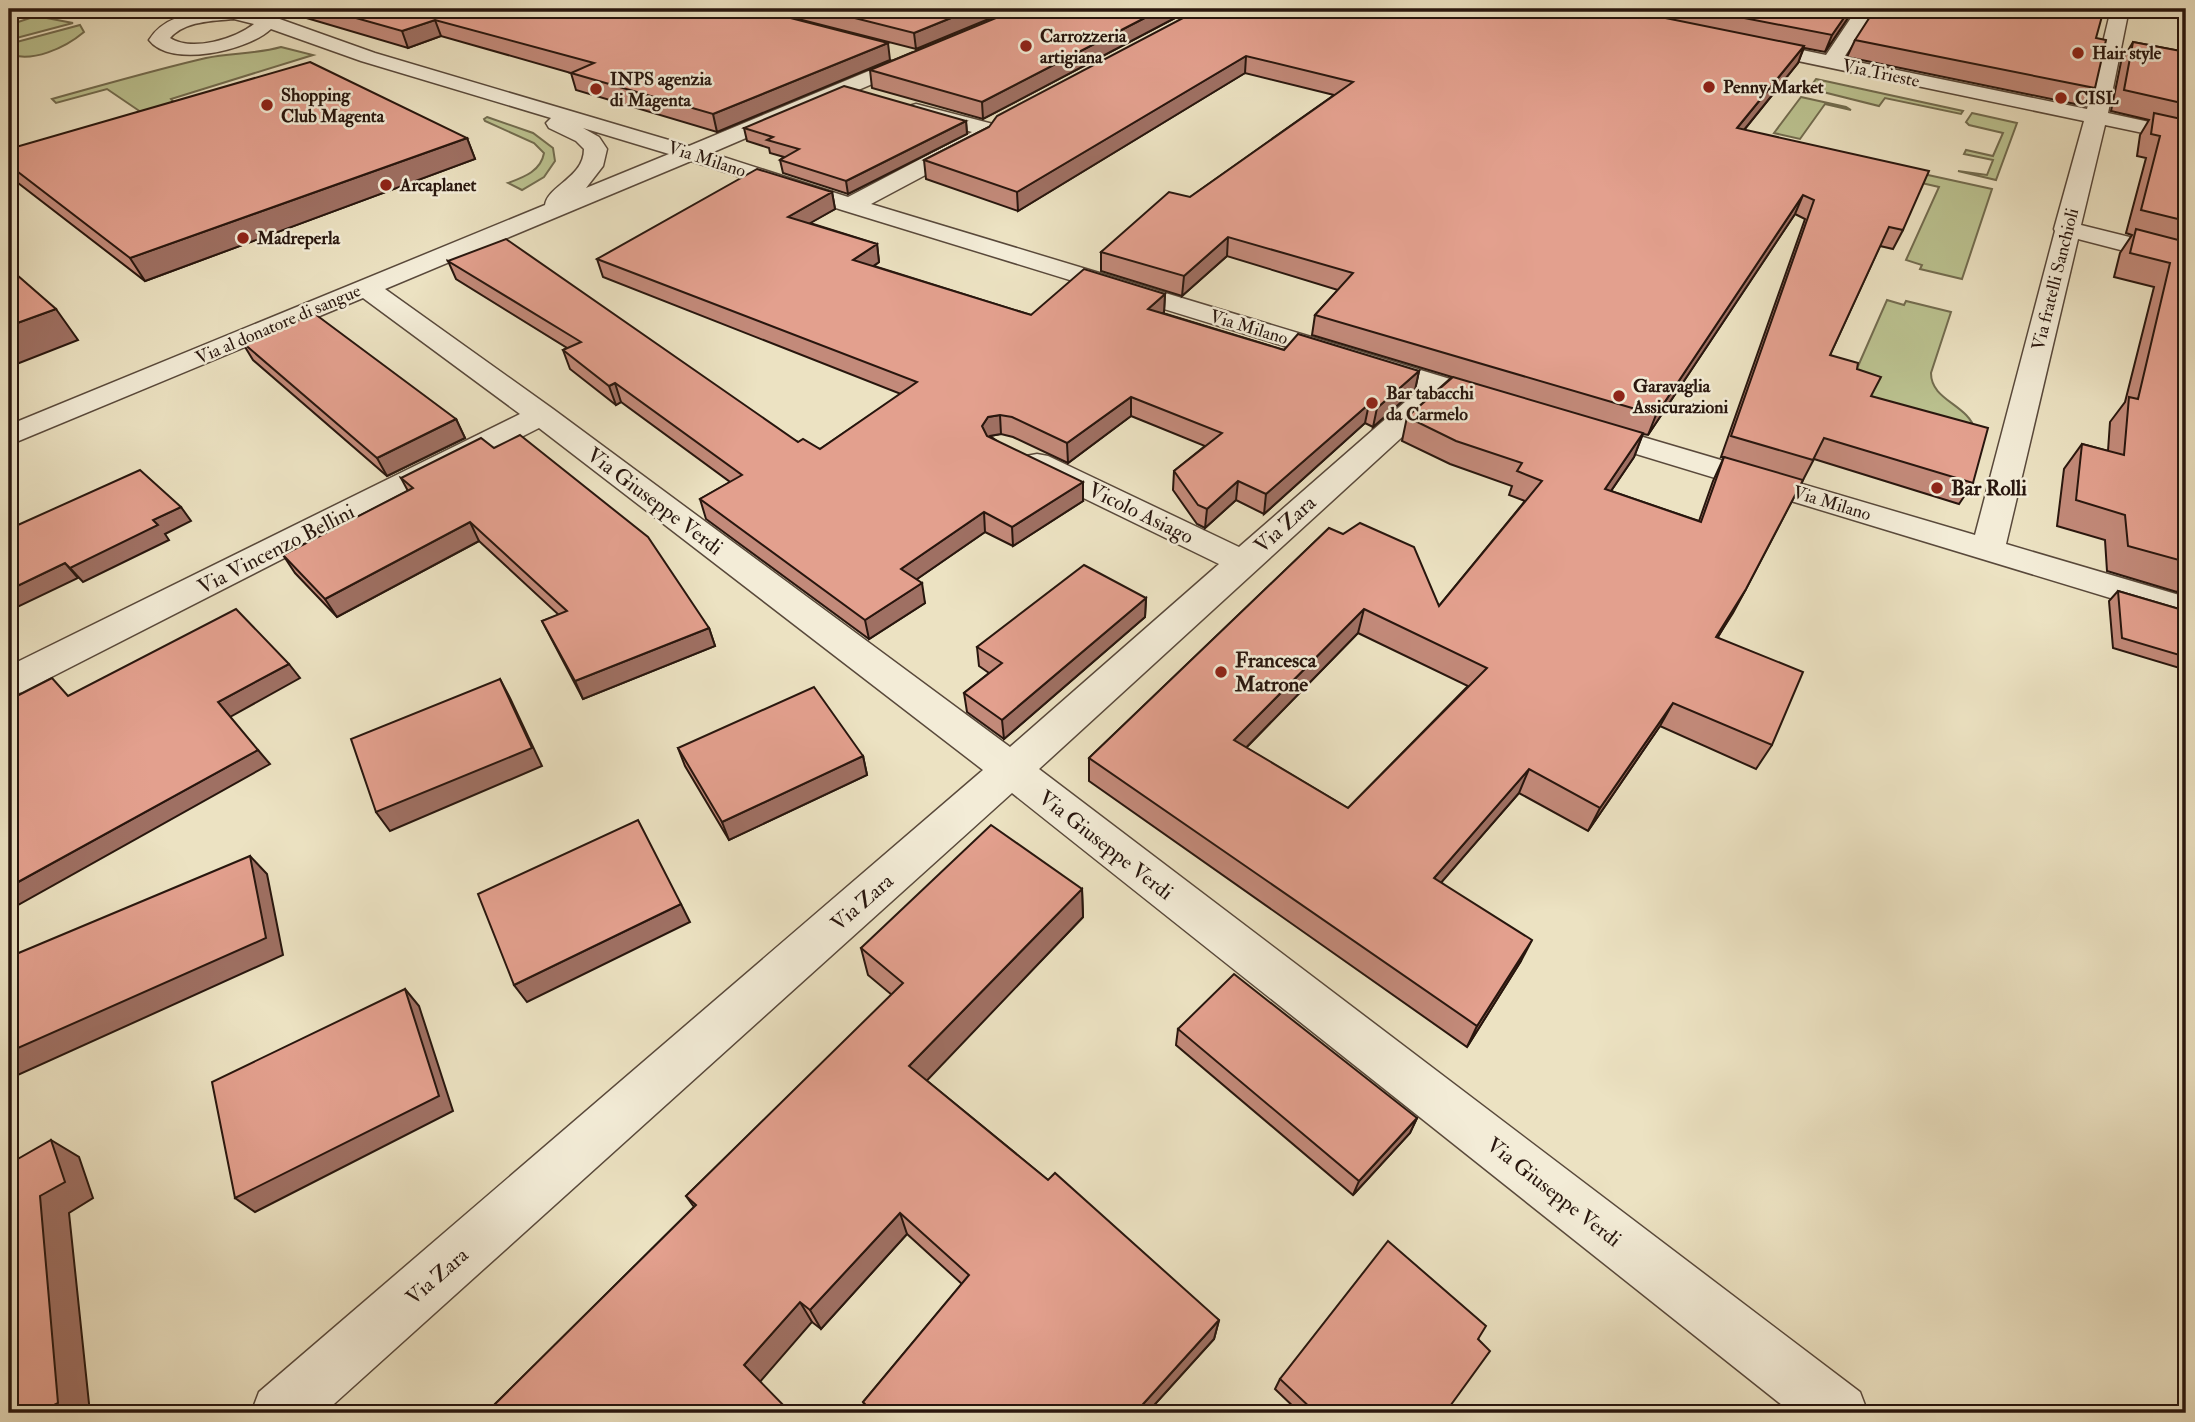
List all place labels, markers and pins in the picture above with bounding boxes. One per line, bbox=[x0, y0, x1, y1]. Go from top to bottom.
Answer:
place label: Carrozzeria artigiana bbox=[1040, 25, 1127, 69]
marker: Carrozzeria artigiana bbox=[1018, 38, 1034, 54]
place label: Hair style bbox=[2092, 42, 2162, 65]
marker: Hair style bbox=[2070, 45, 2086, 61]
place label: INPS agenzia di Magenta bbox=[610, 68, 712, 112]
place label: Penny Market bbox=[1723, 76, 1824, 99]
marker: Penny Market bbox=[1701, 79, 1717, 95]
marker: INPS agenzia di Magenta bbox=[588, 81, 604, 97]
place label: Shopping Club Magenta bbox=[281, 84, 385, 128]
place label: CISL bbox=[2075, 87, 2119, 110]
marker: CISL bbox=[2053, 90, 2069, 106]
marker: Shopping Club Magenta bbox=[259, 97, 275, 113]
place label: Arcaplanet bbox=[399, 174, 477, 197]
marker: Arcaplanet bbox=[378, 177, 394, 193]
place label: Madreperla bbox=[256, 227, 341, 250]
marker: Madreperla bbox=[235, 230, 251, 246]
place label: Garavaglia Assicurazioni bbox=[1632, 375, 1729, 419]
place label: Bar tabacchi da Carmelo bbox=[1386, 382, 1474, 426]
marker: Garavaglia Assicurazioni bbox=[1611, 388, 1627, 404]
marker: Bar tabacchi da Carmelo bbox=[1364, 395, 1380, 411]
place label: Bar Rolli bbox=[1951, 475, 2027, 502]
marker: Bar Rolli bbox=[1929, 480, 1945, 496]
place label: Francesca Matrone bbox=[1234, 647, 1318, 698]
marker: Francesca Matrone bbox=[1213, 664, 1229, 680]

